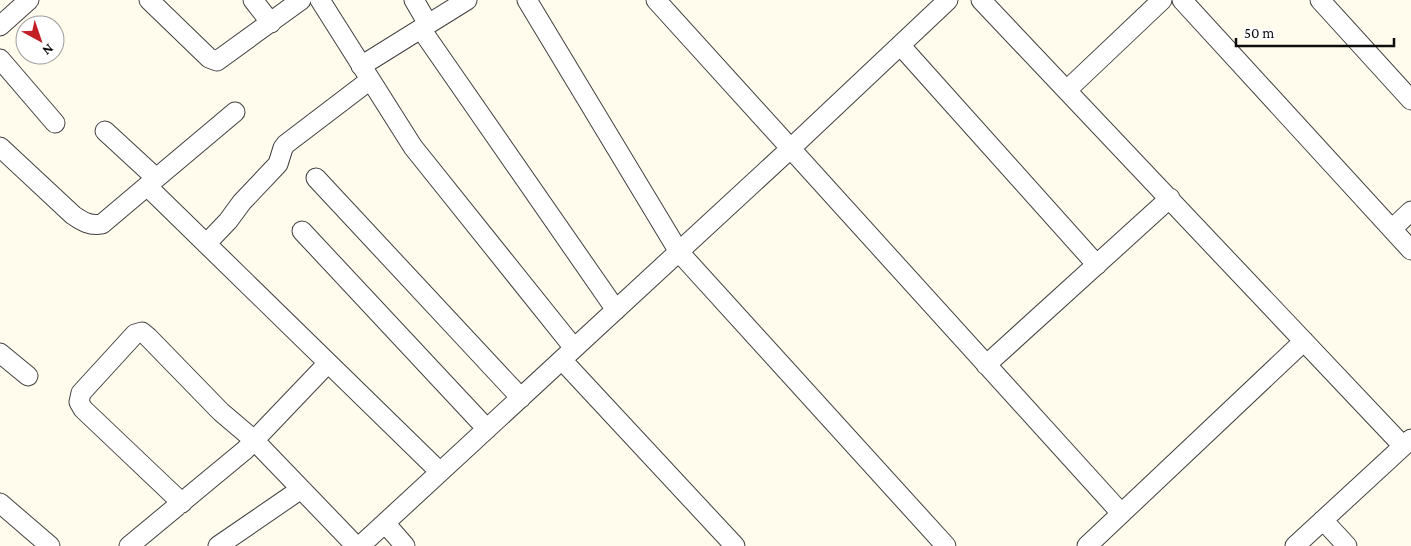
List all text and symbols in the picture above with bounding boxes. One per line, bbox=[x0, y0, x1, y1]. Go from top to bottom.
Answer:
north arrow bbox=[15, 15, 65, 65]
scale bar bbox=[1236, 15, 1394, 47]
text: 50 m bbox=[1244, 25, 1274, 41]
text: N bbox=[39, 41, 57, 59]

